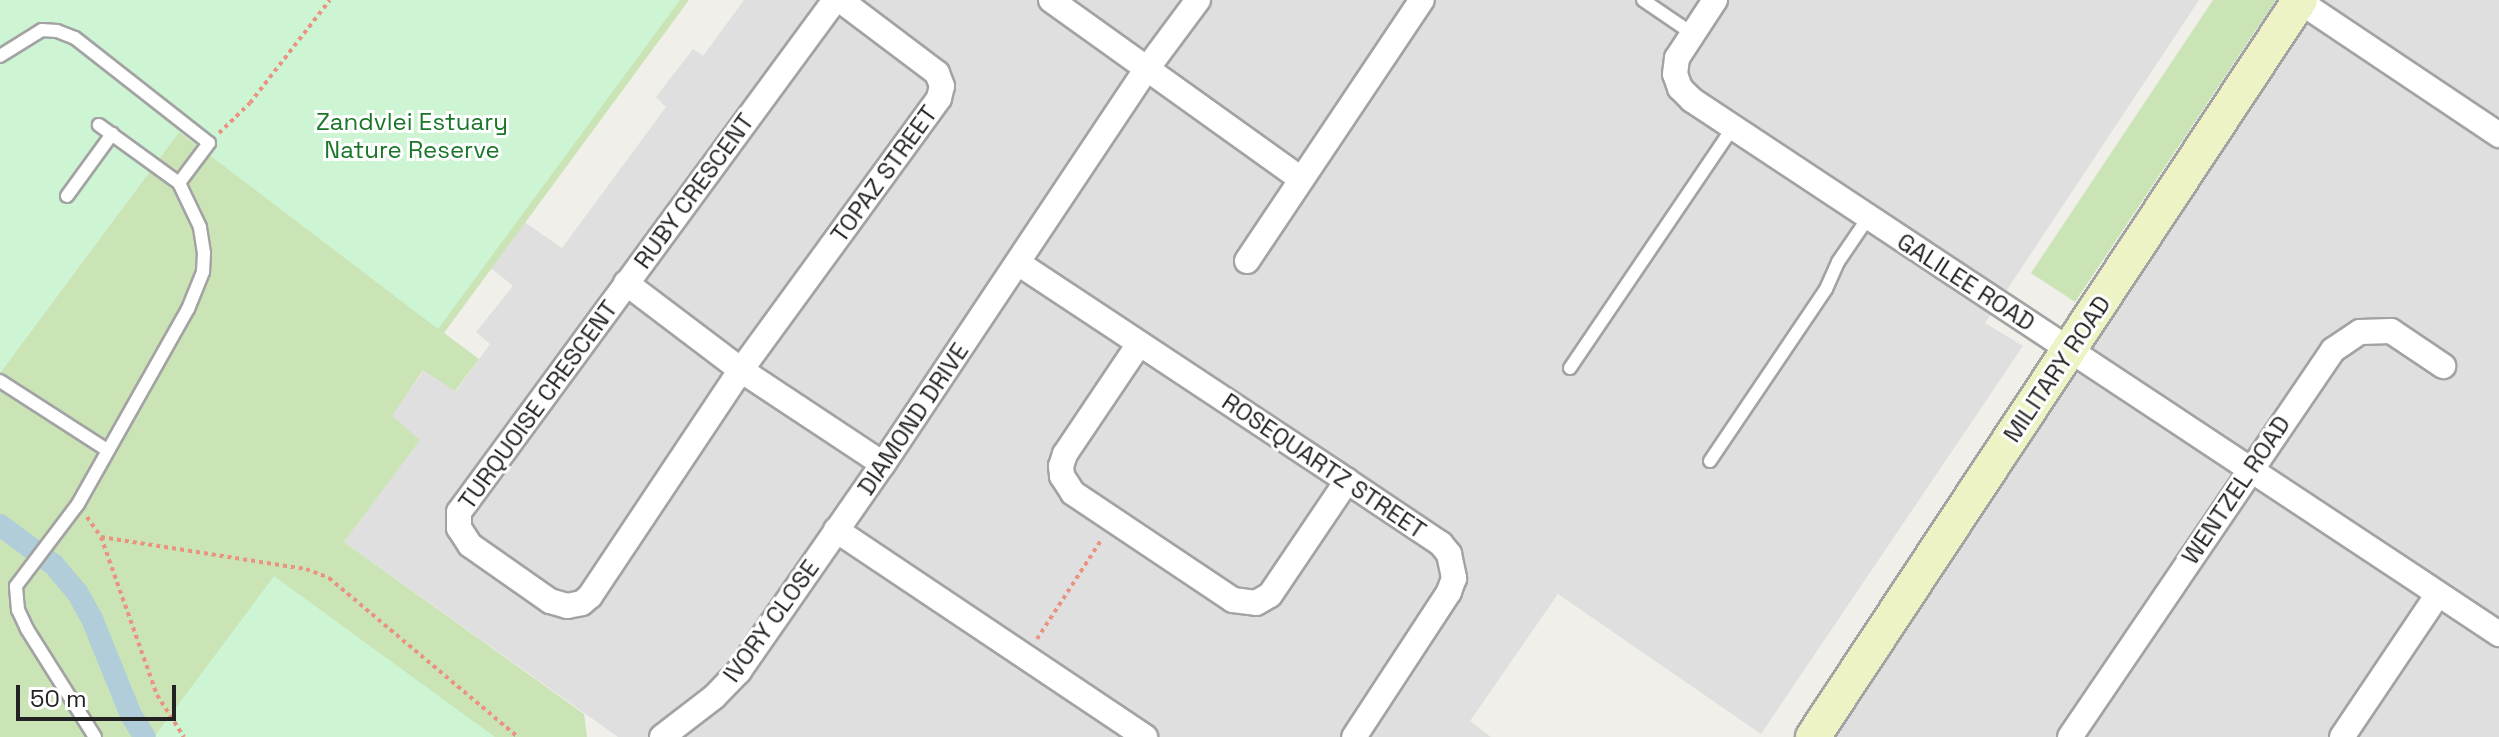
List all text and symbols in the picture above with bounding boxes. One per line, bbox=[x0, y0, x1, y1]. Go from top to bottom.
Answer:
street label: TOPAZ STREET bbox=[825, 100, 943, 248]
park label: Zandvlei Estuary Nature Reserve bbox=[316, 108, 508, 164]
street label: RUBY CRESCENT bbox=[628, 108, 760, 274]
street label: GALILEE ROAD bbox=[1892, 227, 2040, 337]
street label: MILITARY ROAD bbox=[1997, 290, 2117, 448]
street label: TURQUOISE CRESCENT bbox=[452, 295, 624, 515]
street label: DIAMOND DRIVE bbox=[852, 338, 974, 500]
street label: ROSEQUARTZ STREET bbox=[1217, 387, 1431, 545]
street label: WENTZEL ROAD bbox=[2176, 410, 2296, 570]
street label: IVORY CLOSE bbox=[717, 554, 825, 688]
scale bar bbox=[20, 669, 180, 719]
text: 50 m bbox=[30, 683, 87, 714]

